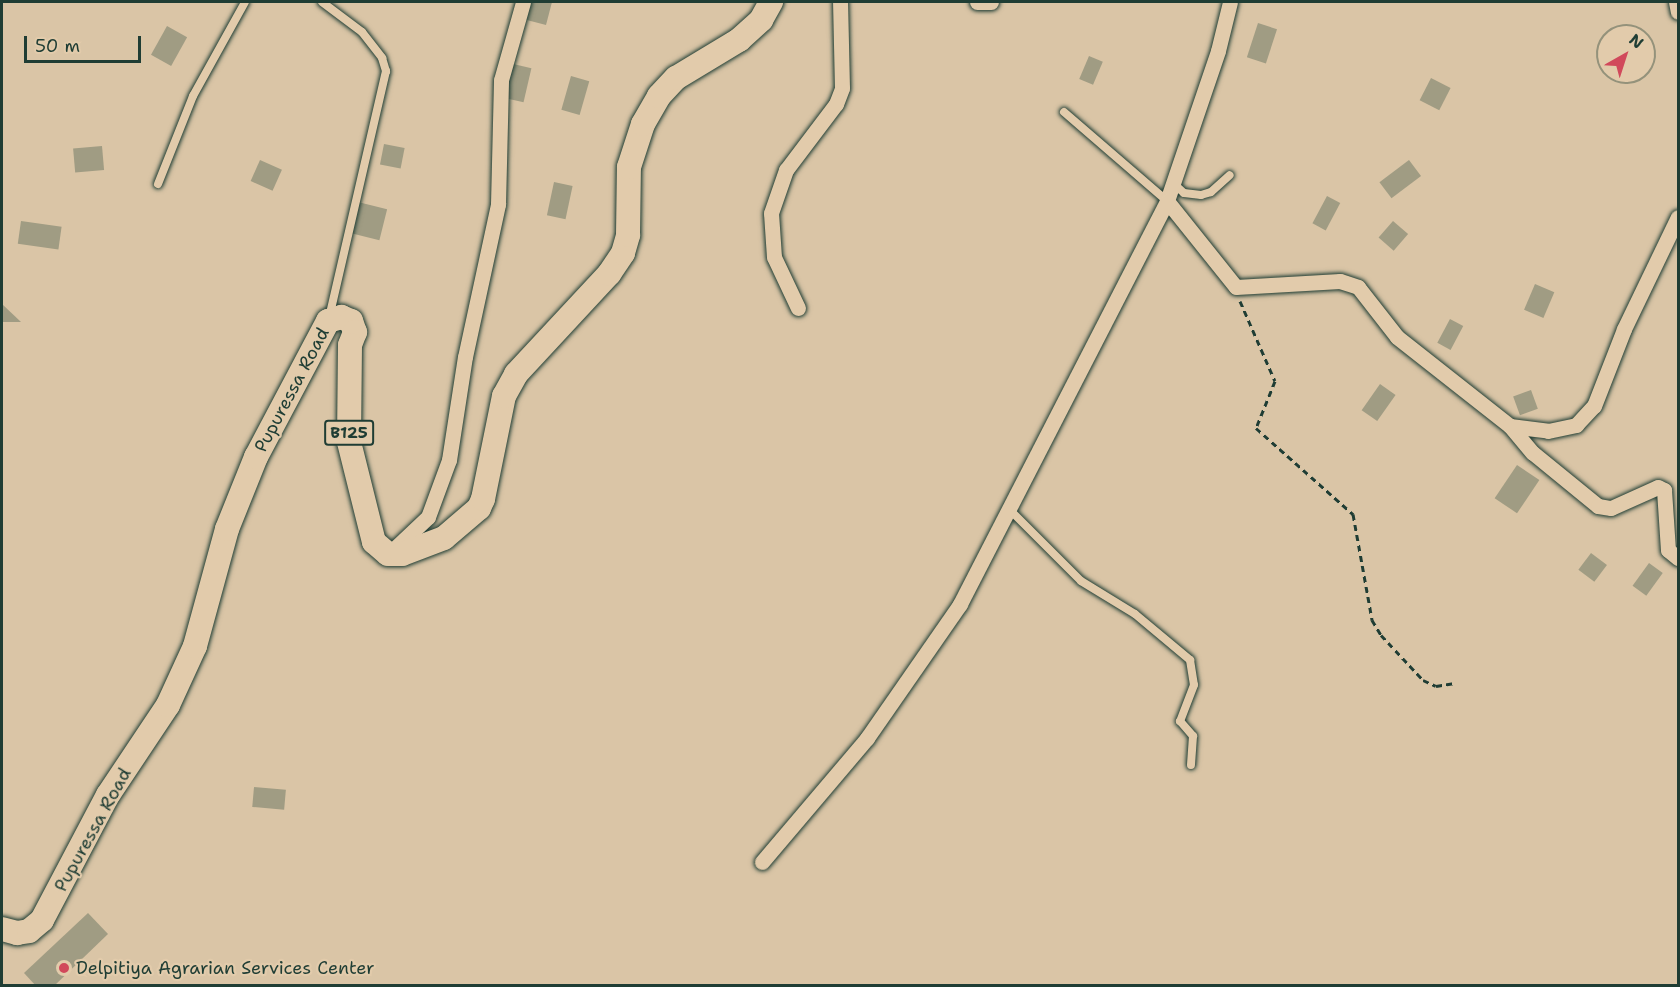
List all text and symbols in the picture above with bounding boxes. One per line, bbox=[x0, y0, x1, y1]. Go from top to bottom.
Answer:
scale bar bbox=[27, 24, 144, 62]
north arrow bbox=[1596, 24, 1656, 84]
text: N bbox=[1625, 29, 1648, 53]
text: 50 m bbox=[35, 34, 80, 58]
street label: Pupuressa Road bbox=[250, 324, 334, 456]
road number: B125 bbox=[324, 420, 374, 446]
street label: Pupuressa Road bbox=[50, 764, 136, 896]
place label: Delpitiya Agrarian Services Center bbox=[76, 957, 375, 979]
marker: Delpitiya Agrarian Services Center bbox=[57, 961, 71, 975]

